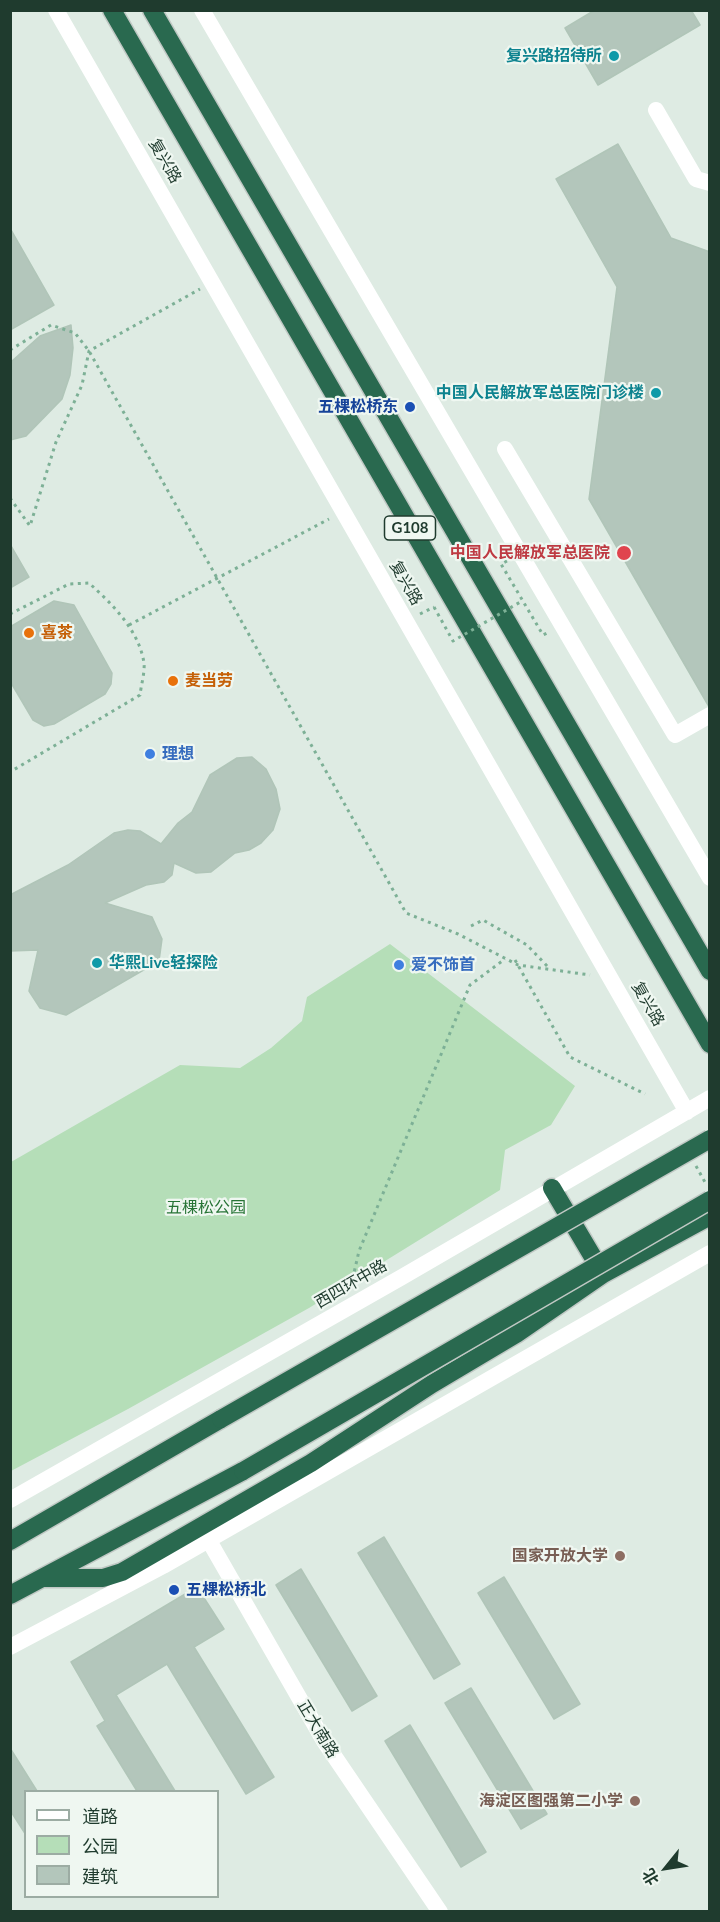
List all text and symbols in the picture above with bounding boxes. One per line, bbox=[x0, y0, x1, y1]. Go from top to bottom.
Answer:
place label: 复兴路招待所 bbox=[506, 46, 602, 66]
marker: 复兴路招待所 bbox=[607, 49, 621, 63]
street label: 复兴路 bbox=[145, 135, 185, 187]
place label: 中国人民解放军总医院门诊楼 bbox=[436, 383, 644, 403]
marker: 中国人民解放军总医院门诊楼 bbox=[649, 386, 663, 400]
place label: 五棵松桥东 bbox=[318, 397, 398, 417]
marker: 五棵松桥东 bbox=[403, 400, 417, 414]
road number: G108 bbox=[384, 516, 436, 540]
place label: 中国人民解放军总医院 bbox=[450, 543, 610, 563]
marker: 中国人民解放军总医院 bbox=[615, 544, 633, 562]
street label: 复兴路 bbox=[386, 557, 426, 609]
place label: 喜茶 bbox=[41, 623, 73, 643]
marker: 喜茶 bbox=[22, 626, 36, 640]
place label: 麦当劳 bbox=[185, 671, 233, 691]
marker: 麦当劳 bbox=[166, 674, 180, 688]
place label: 理想 bbox=[162, 744, 194, 764]
marker: 理想 bbox=[143, 747, 157, 761]
place label: 华熙Live轻探险 bbox=[109, 953, 218, 973]
place label: 爱不饰首 bbox=[411, 955, 475, 975]
marker: 华熙Live轻探险 bbox=[90, 956, 104, 970]
marker: 爱不饰首 bbox=[392, 958, 406, 972]
street label: 复兴路 bbox=[628, 978, 668, 1030]
park label: 五棵松公园 bbox=[166, 1198, 246, 1218]
street label: 西四环中路 bbox=[312, 1256, 390, 1312]
place label: 国家开放大学 bbox=[512, 1546, 608, 1566]
marker: 国家开放大学 bbox=[613, 1549, 627, 1563]
place label: 五棵松桥北 bbox=[186, 1580, 266, 1600]
marker: 五棵松桥北 bbox=[167, 1583, 181, 1597]
street label: 正大南路 bbox=[293, 1697, 343, 1761]
legend bbox=[24, 1790, 219, 1898]
place label: 海淀区图强第二小学 bbox=[479, 1791, 623, 1811]
marker: 海淀区图强第二小学 bbox=[628, 1794, 642, 1808]
text: 道路 bbox=[82, 1805, 118, 1827]
text: 公园 bbox=[82, 1835, 118, 1857]
north arrow bbox=[636, 1838, 696, 1898]
text: 建筑 bbox=[82, 1865, 118, 1887]
text: 北 bbox=[638, 1866, 662, 1889]

